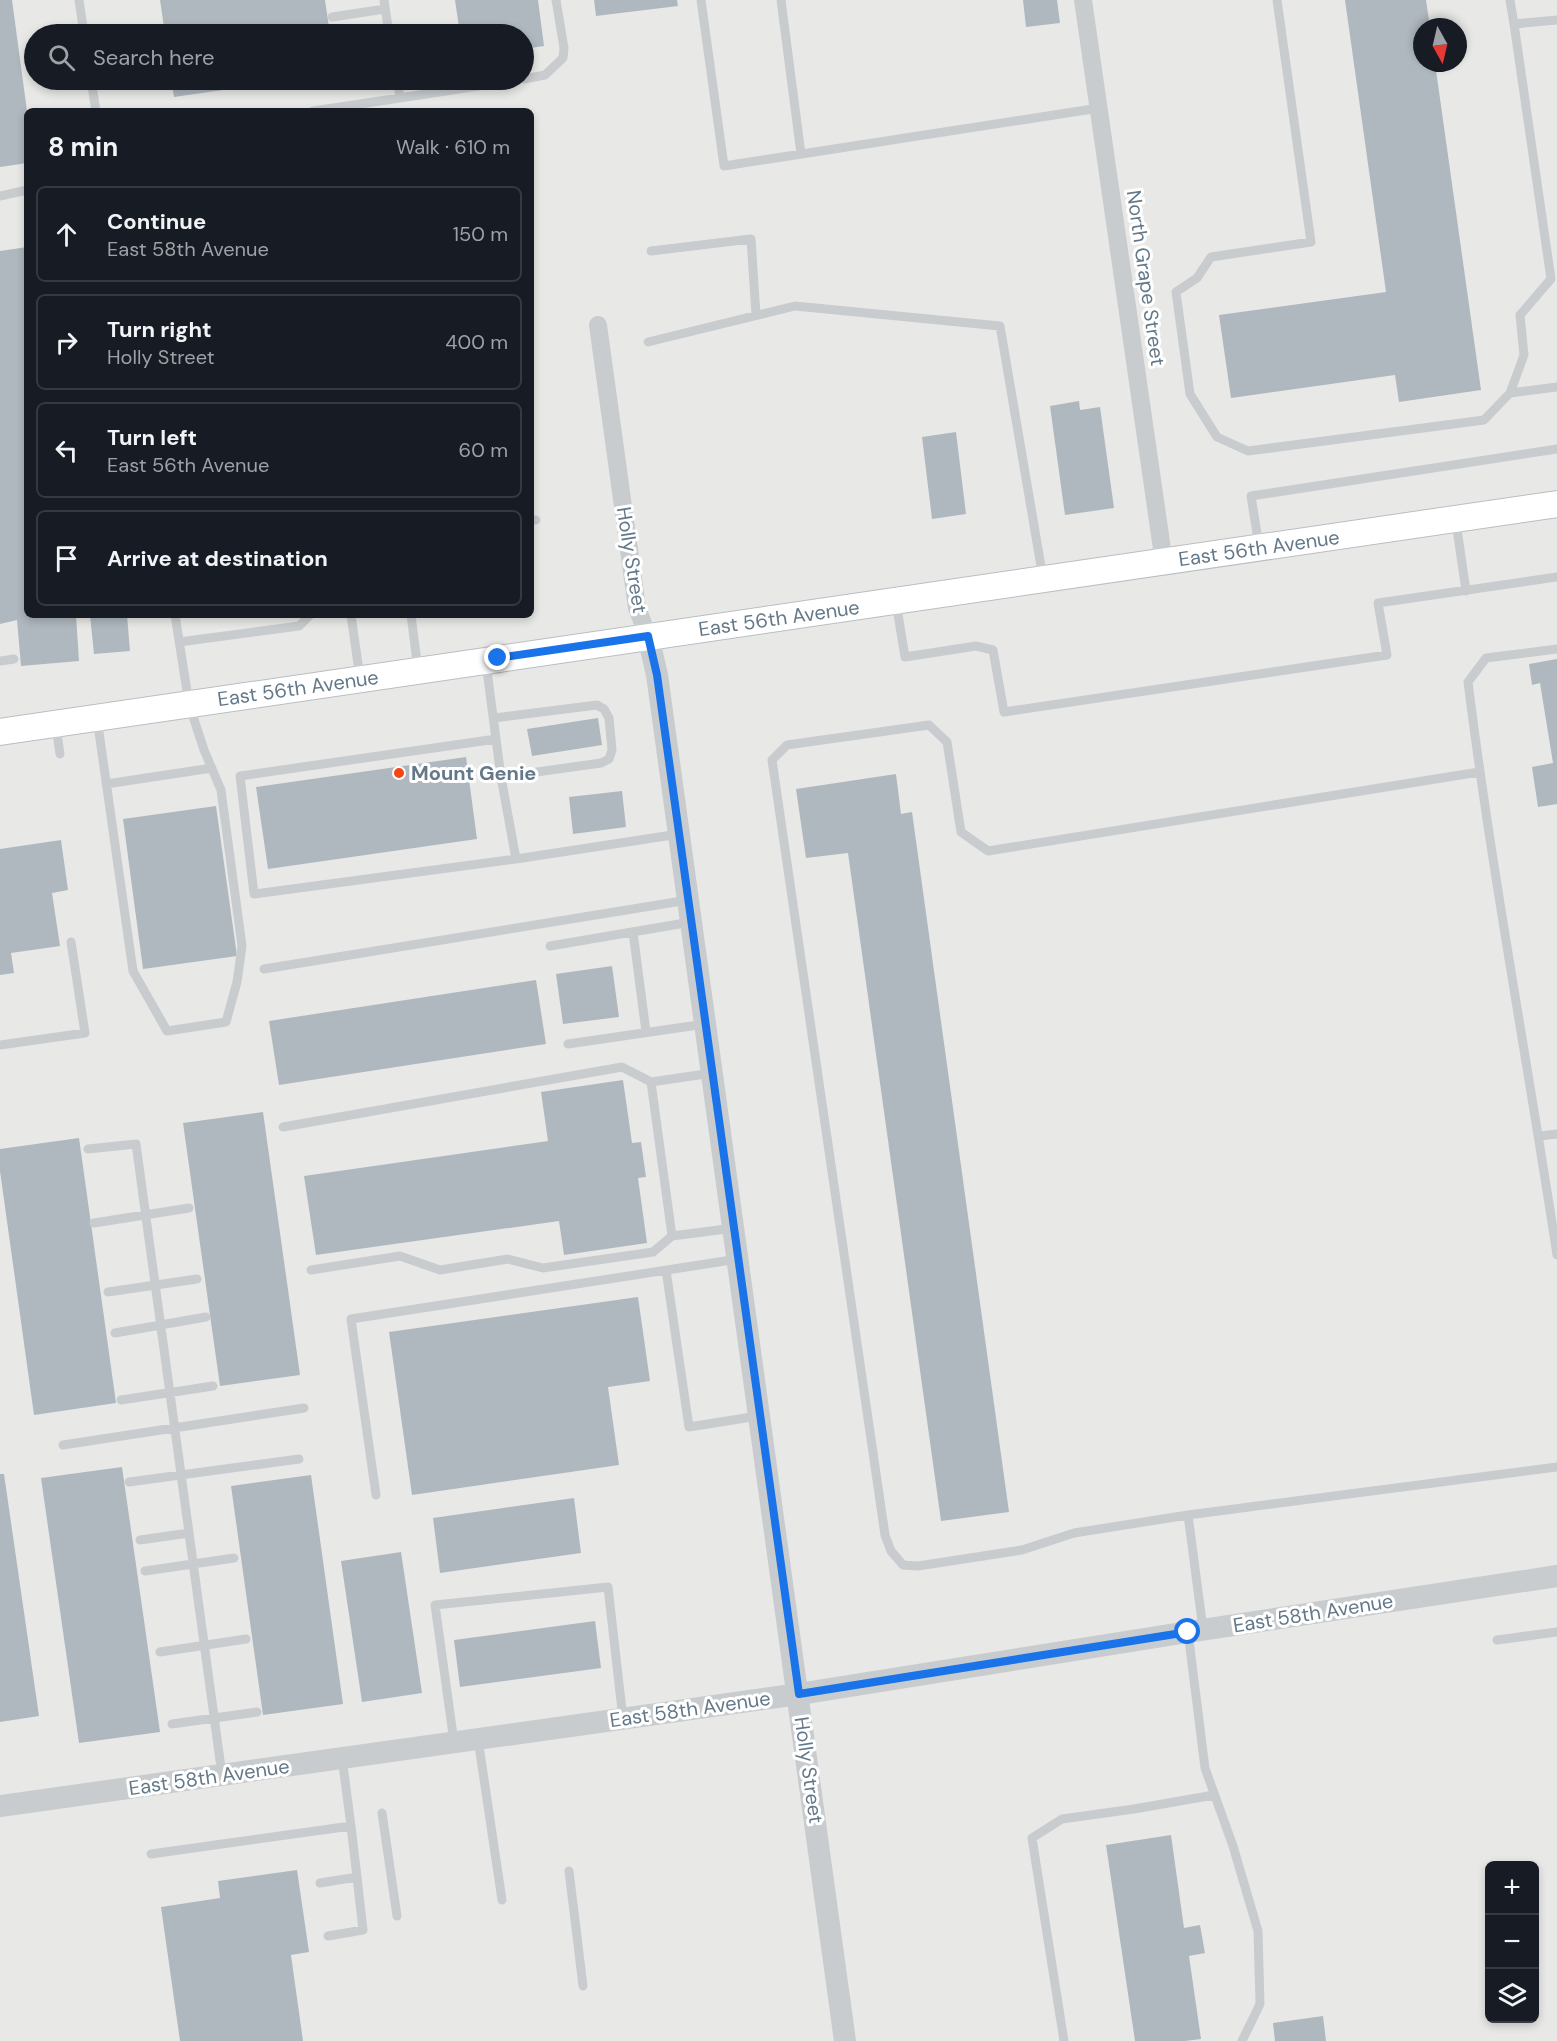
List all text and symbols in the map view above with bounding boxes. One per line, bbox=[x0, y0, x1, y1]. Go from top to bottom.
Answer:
north arrow bbox=[1413, 18, 1467, 72]
search box bbox=[24, 24, 534, 90]
icon: search bbox=[45, 41, 78, 74]
text: Search here bbox=[93, 43, 214, 72]
text: 8 min bbox=[48, 130, 118, 164]
text: Walk · 610 m bbox=[396, 134, 510, 160]
street label: North Grape Street bbox=[1121, 189, 1171, 368]
text: Continue bbox=[107, 207, 206, 236]
icon: ahead bbox=[50, 218, 83, 251]
text: 150 m bbox=[453, 221, 508, 247]
text: East 58th Avenue bbox=[107, 236, 269, 262]
text: Turn right bbox=[107, 315, 212, 344]
icon: right bbox=[50, 326, 83, 359]
text: 400 m bbox=[445, 329, 508, 355]
text: Holly Street bbox=[107, 344, 215, 370]
text: Turn left bbox=[107, 423, 197, 452]
icon: left bbox=[50, 434, 83, 467]
text: 60 m bbox=[459, 437, 508, 463]
text: East 56th Avenue bbox=[107, 452, 269, 478]
street label: Holly Street bbox=[611, 505, 653, 615]
street label: East 56th Avenue bbox=[1177, 524, 1341, 572]
icon: arrive bbox=[50, 542, 83, 575]
text: Arrive at destination bbox=[107, 544, 328, 573]
street label: East 56th Avenue bbox=[697, 594, 861, 642]
route end bbox=[484, 644, 510, 670]
street label: East 56th Avenue bbox=[216, 664, 380, 712]
place label: Mount Genie bbox=[411, 760, 536, 786]
marker: Mount Genie bbox=[392, 766, 406, 780]
street label: East 58th Avenue bbox=[1231, 1587, 1395, 1639]
route start bbox=[1174, 1618, 1200, 1644]
street label: East 58th Avenue bbox=[608, 1685, 772, 1733]
street label: Holly Street bbox=[789, 1715, 829, 1825]
street label: East 58th Avenue bbox=[127, 1753, 291, 1801]
map controls bbox=[1485, 1861, 1539, 2023]
button: + bbox=[1485, 1861, 1539, 1915]
button: − bbox=[1485, 1915, 1539, 1969]
button: layers bbox=[1485, 1969, 1539, 2023]

